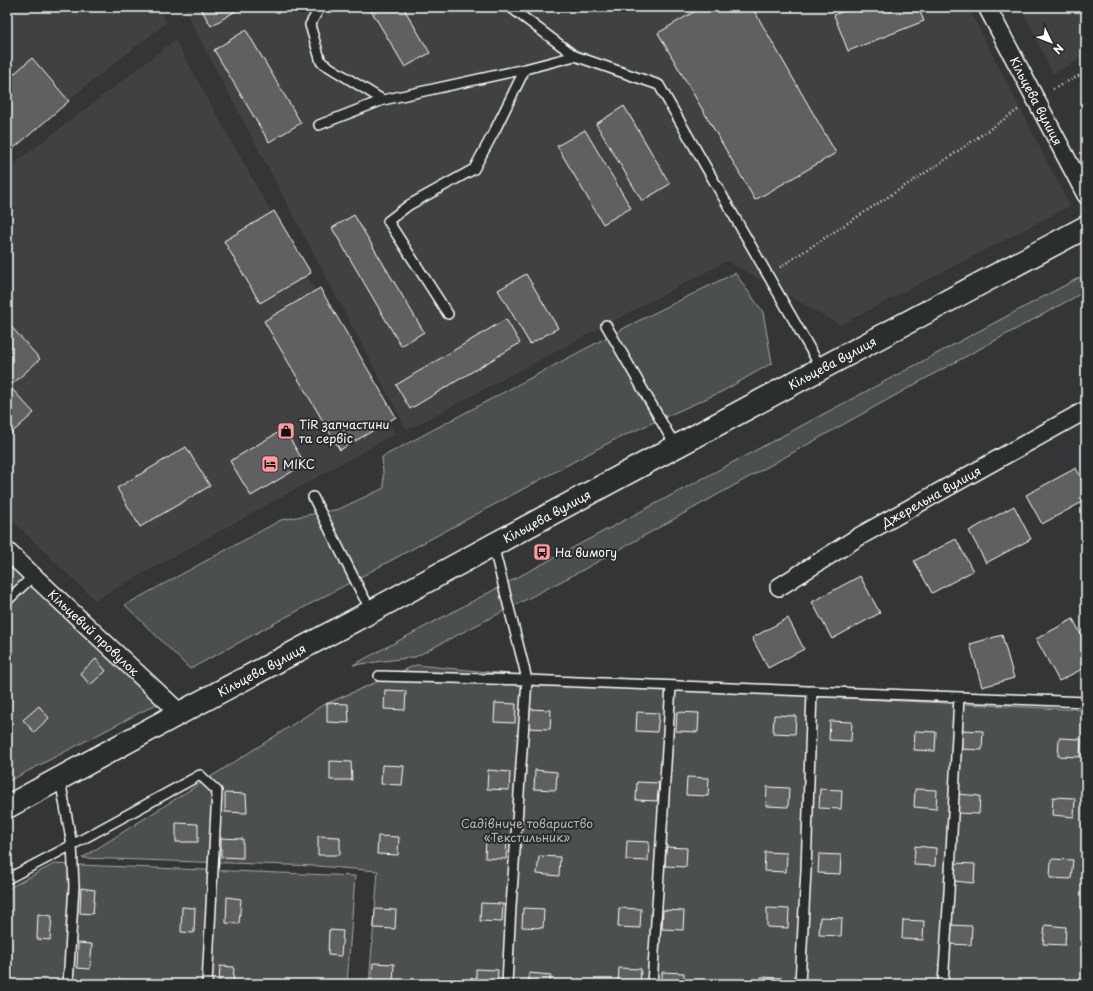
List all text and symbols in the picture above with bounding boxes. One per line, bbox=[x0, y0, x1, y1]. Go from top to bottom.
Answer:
north arrow bbox=[1031, 22, 1071, 62]
text: N bbox=[1049, 40, 1068, 58]
street label: Кільцева вулиця bbox=[1006, 53, 1067, 148]
street label: Кільцева вулиця bbox=[785, 332, 879, 394]
place label: TiR запчастини та сервіс bbox=[299, 415, 390, 447]
shop icon: TiR запчастини та сервіс bbox=[276, 421, 296, 441]
hotel icon: МІКС bbox=[260, 454, 280, 474]
place label: МІКС bbox=[283, 455, 315, 473]
street label: Джерельна вулиця bbox=[877, 461, 984, 532]
street label: Кільцева вулиця bbox=[499, 485, 594, 547]
bus stop icon: На вимогу bbox=[532, 542, 552, 562]
place label: На вимогу bbox=[555, 543, 617, 561]
street label: Кільцевий провулок bbox=[44, 585, 144, 680]
street label: Кільцева вулиця bbox=[214, 639, 309, 701]
park label: Садівниче товариство «Текстильник» bbox=[461, 814, 593, 846]

